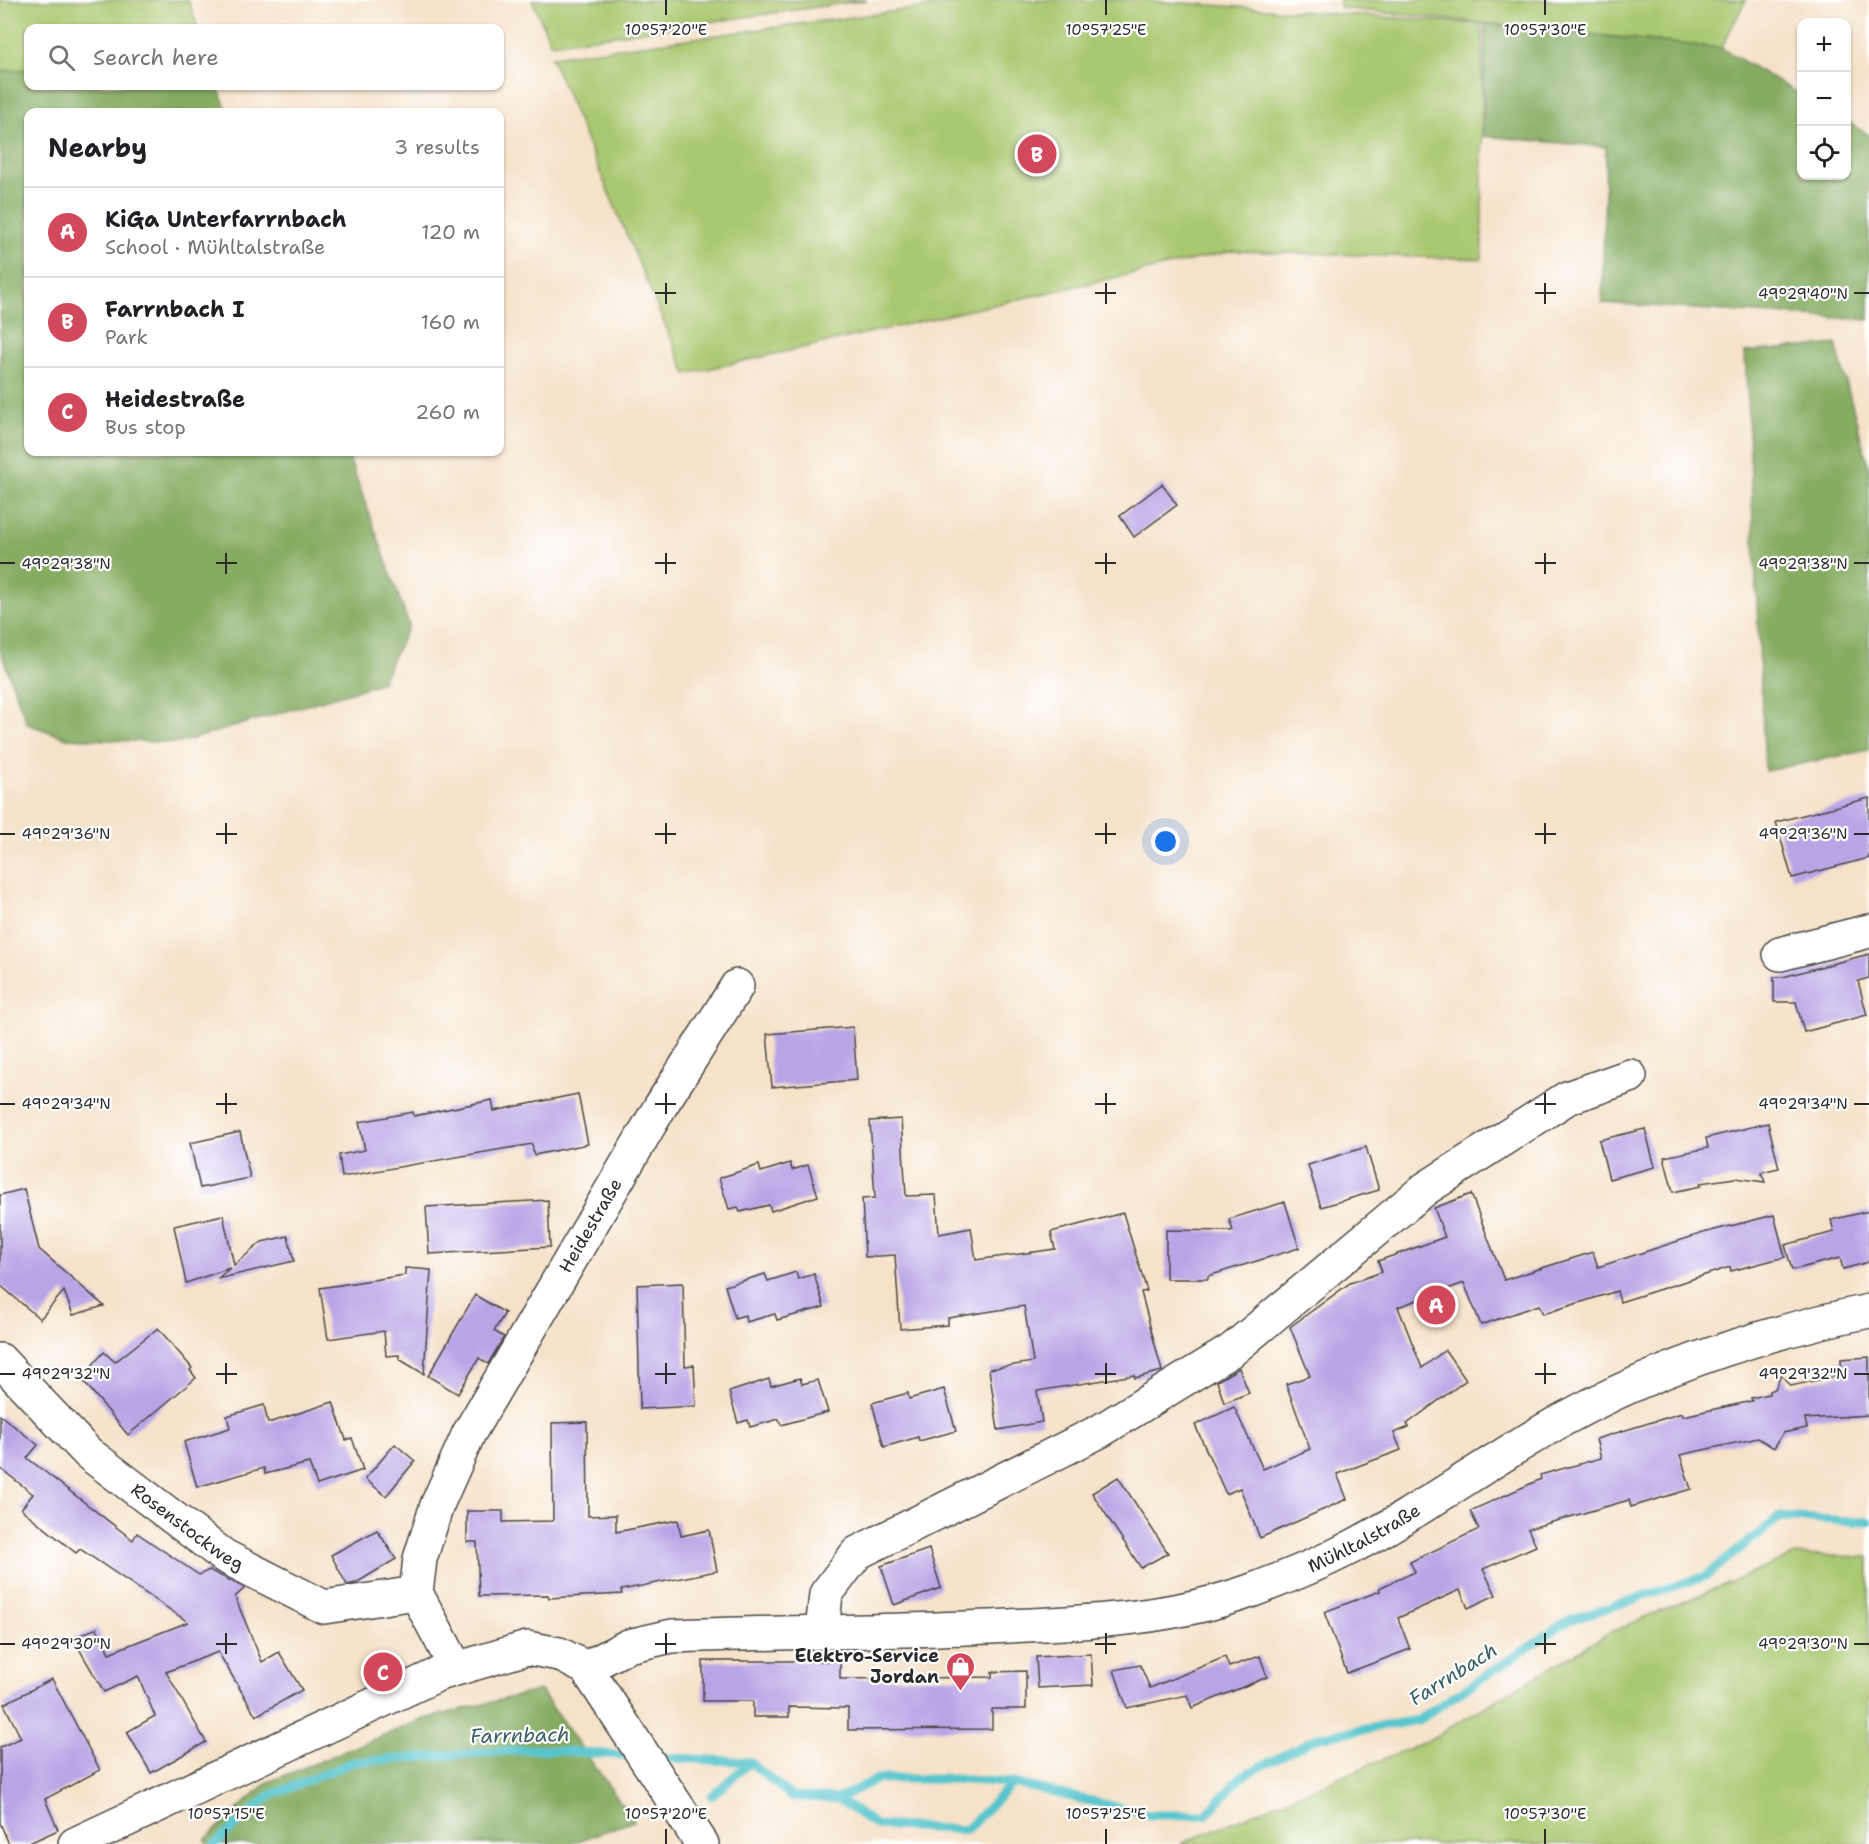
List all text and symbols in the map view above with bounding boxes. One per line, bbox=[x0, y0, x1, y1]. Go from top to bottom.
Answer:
map controls bbox=[1797, 18, 1851, 180]
button: + bbox=[1797, 18, 1851, 72]
text: 10°57'20"E bbox=[625, 20, 707, 40]
text: 10°57'25"E bbox=[1065, 20, 1147, 40]
text: 10°57'30"E bbox=[1504, 20, 1586, 40]
search box bbox=[24, 24, 504, 90]
icon: search bbox=[45, 41, 78, 74]
text: Search here bbox=[93, 43, 219, 72]
button: − bbox=[1797, 72, 1851, 126]
button: locate bbox=[1797, 126, 1851, 180]
text: Nearby bbox=[48, 130, 147, 165]
pin: B bbox=[1018, 132, 1056, 176]
text: 3 results bbox=[394, 134, 480, 160]
text: KiGa Unterfarrnbach bbox=[105, 205, 346, 234]
text: A bbox=[60, 219, 75, 245]
text: 120 m bbox=[421, 219, 480, 245]
text: School · Mühltalstraße bbox=[105, 234, 325, 260]
text: 49°29'40"N bbox=[1758, 284, 1848, 304]
text: Farrnbach I bbox=[105, 295, 245, 324]
text: B bbox=[61, 309, 74, 335]
text: 160 m bbox=[421, 309, 480, 335]
text: Park bbox=[105, 324, 148, 350]
text: Heidestraße bbox=[105, 385, 245, 414]
text: C bbox=[61, 399, 74, 425]
text: 260 m bbox=[415, 399, 480, 425]
text: Bus stop bbox=[105, 414, 186, 440]
text: 49°29'38"N bbox=[21, 554, 111, 574]
text: 49°29'38"N bbox=[1758, 554, 1848, 574]
text: 49°29'36"N bbox=[22, 824, 110, 844]
text: 49°29'36"N bbox=[1759, 824, 1847, 844]
your location bbox=[1151, 827, 1180, 856]
text: 49°29'34"N bbox=[21, 1094, 111, 1114]
text: 49°29'34"N bbox=[1758, 1094, 1848, 1114]
street label: Heidestraße bbox=[553, 1174, 628, 1277]
pin: A bbox=[1416, 1282, 1456, 1328]
text: 49°29'32"N bbox=[22, 1364, 110, 1384]
text: 49°29'32"N bbox=[1759, 1364, 1847, 1384]
street label: Rosenstockweg bbox=[126, 1478, 248, 1576]
street label: Mühltalstraße bbox=[1304, 1498, 1425, 1578]
text: 49°29'30"N bbox=[21, 1634, 111, 1654]
text: 49°29'30"N bbox=[1758, 1634, 1848, 1654]
water label: Farrnbach bbox=[1404, 1637, 1502, 1711]
place label: Elektro-Service Jordan bbox=[794, 1644, 939, 1689]
pin: C bbox=[364, 1650, 403, 1694]
shop icon: Elektro-Service Jordan bbox=[944, 1650, 976, 1692]
water label: Farrnbach bbox=[470, 1721, 570, 1749]
text: 10°57'15"E bbox=[187, 1804, 265, 1824]
text: 10°57'20"E bbox=[625, 1804, 707, 1824]
text: 10°57'25"E bbox=[1065, 1804, 1147, 1824]
text: 10°57'30"E bbox=[1504, 1804, 1586, 1824]

